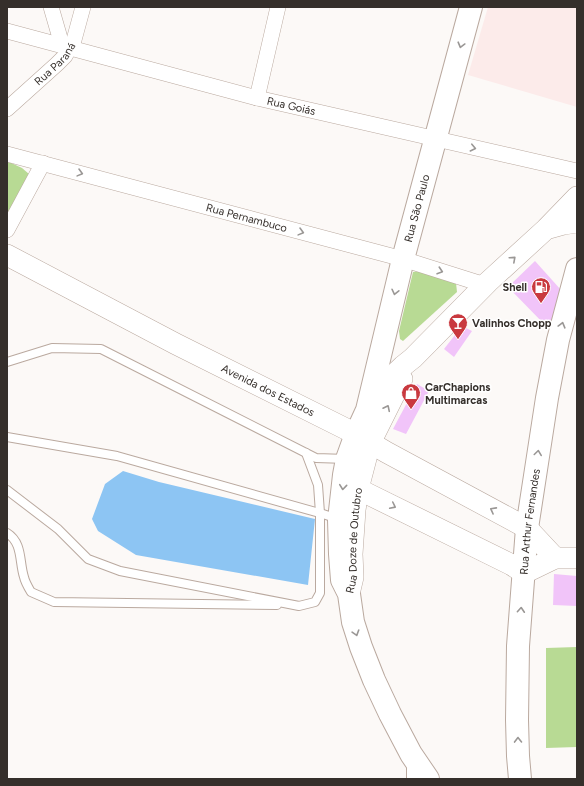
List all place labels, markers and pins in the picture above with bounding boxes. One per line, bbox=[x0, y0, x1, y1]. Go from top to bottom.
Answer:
fuel station icon: Shell bbox=[530, 276, 552, 304]
place label: Shell bbox=[503, 281, 527, 294]
bar icon: Valinhos Chopp bbox=[447, 312, 469, 340]
place label: Valinhos Chopp bbox=[472, 317, 552, 330]
place label: CarChapions Multimarcas bbox=[425, 381, 490, 407]
shop icon: CarChapions Multimarcas bbox=[400, 382, 422, 410]

